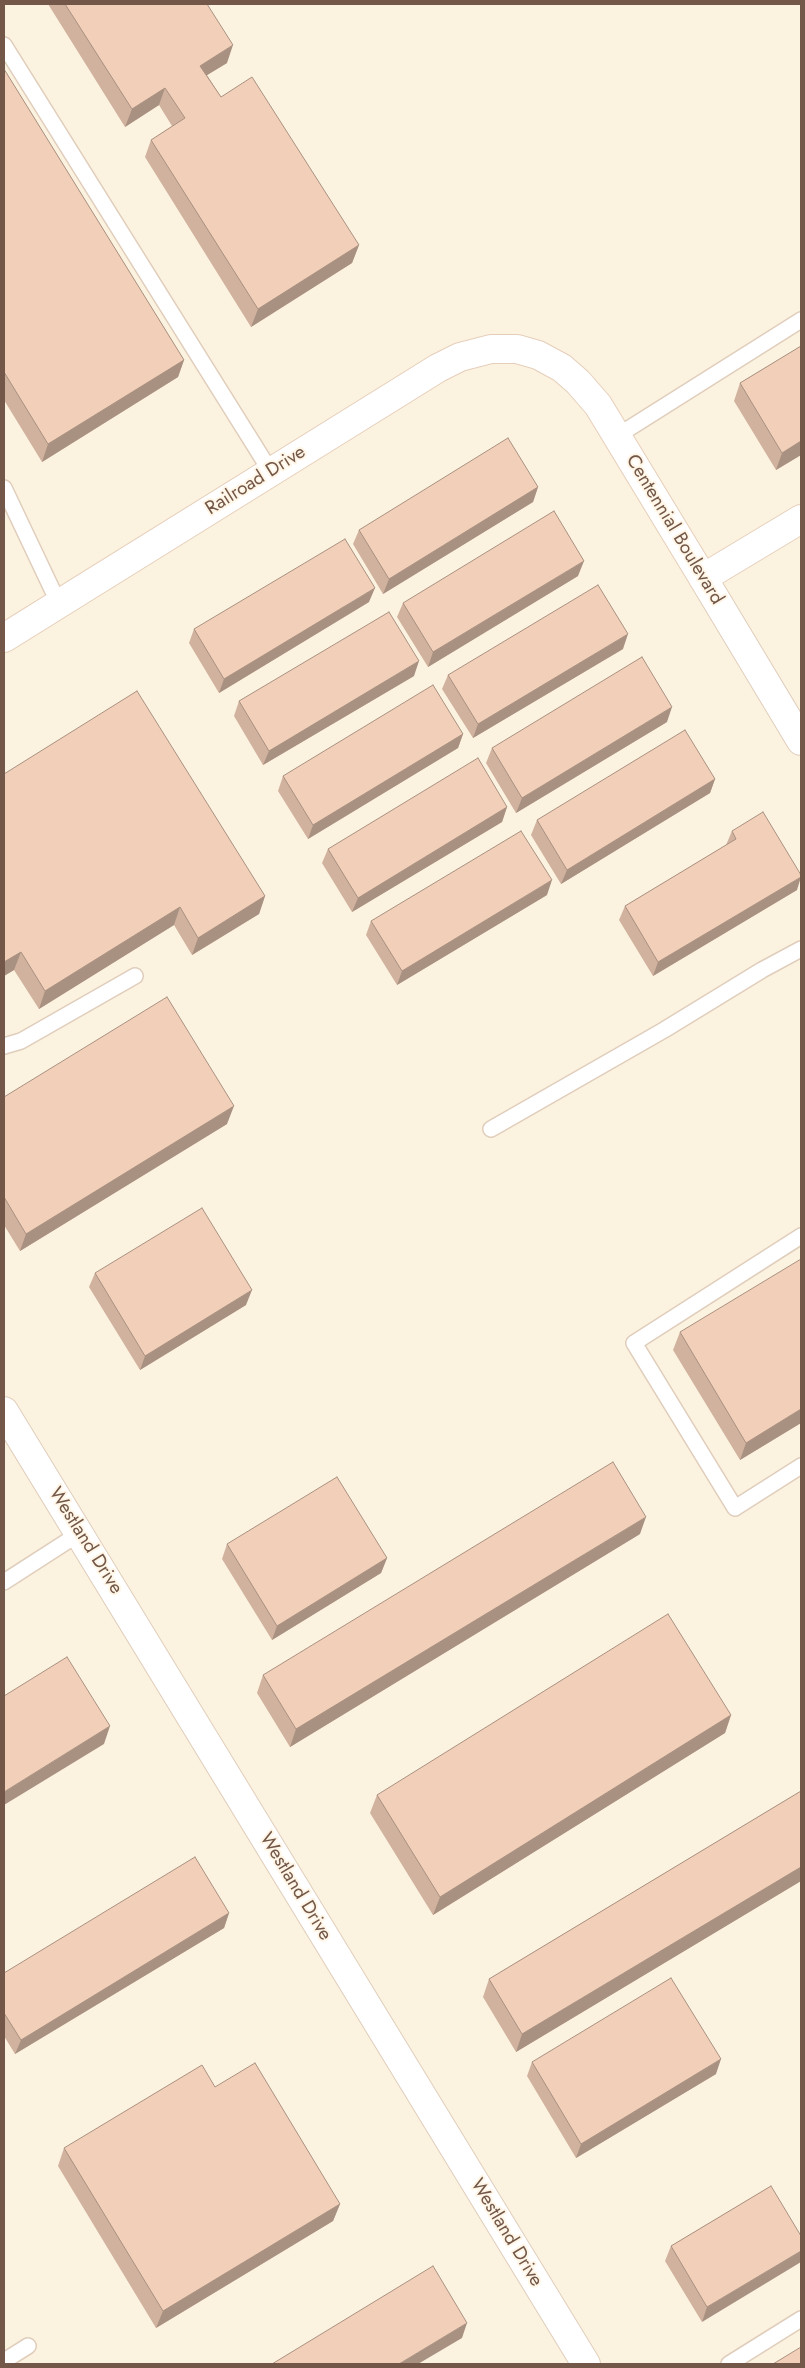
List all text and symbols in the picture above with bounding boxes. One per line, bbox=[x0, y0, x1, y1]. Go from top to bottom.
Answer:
street label: Railroad Drive bbox=[202, 441, 310, 521]
street label: Centennial Boulevard bbox=[620, 451, 728, 609]
street label: Westland Drive bbox=[43, 1483, 127, 1599]
street label: Westland Drive bbox=[254, 1829, 336, 1945]
street label: Westland Drive bbox=[465, 2175, 547, 2291]

